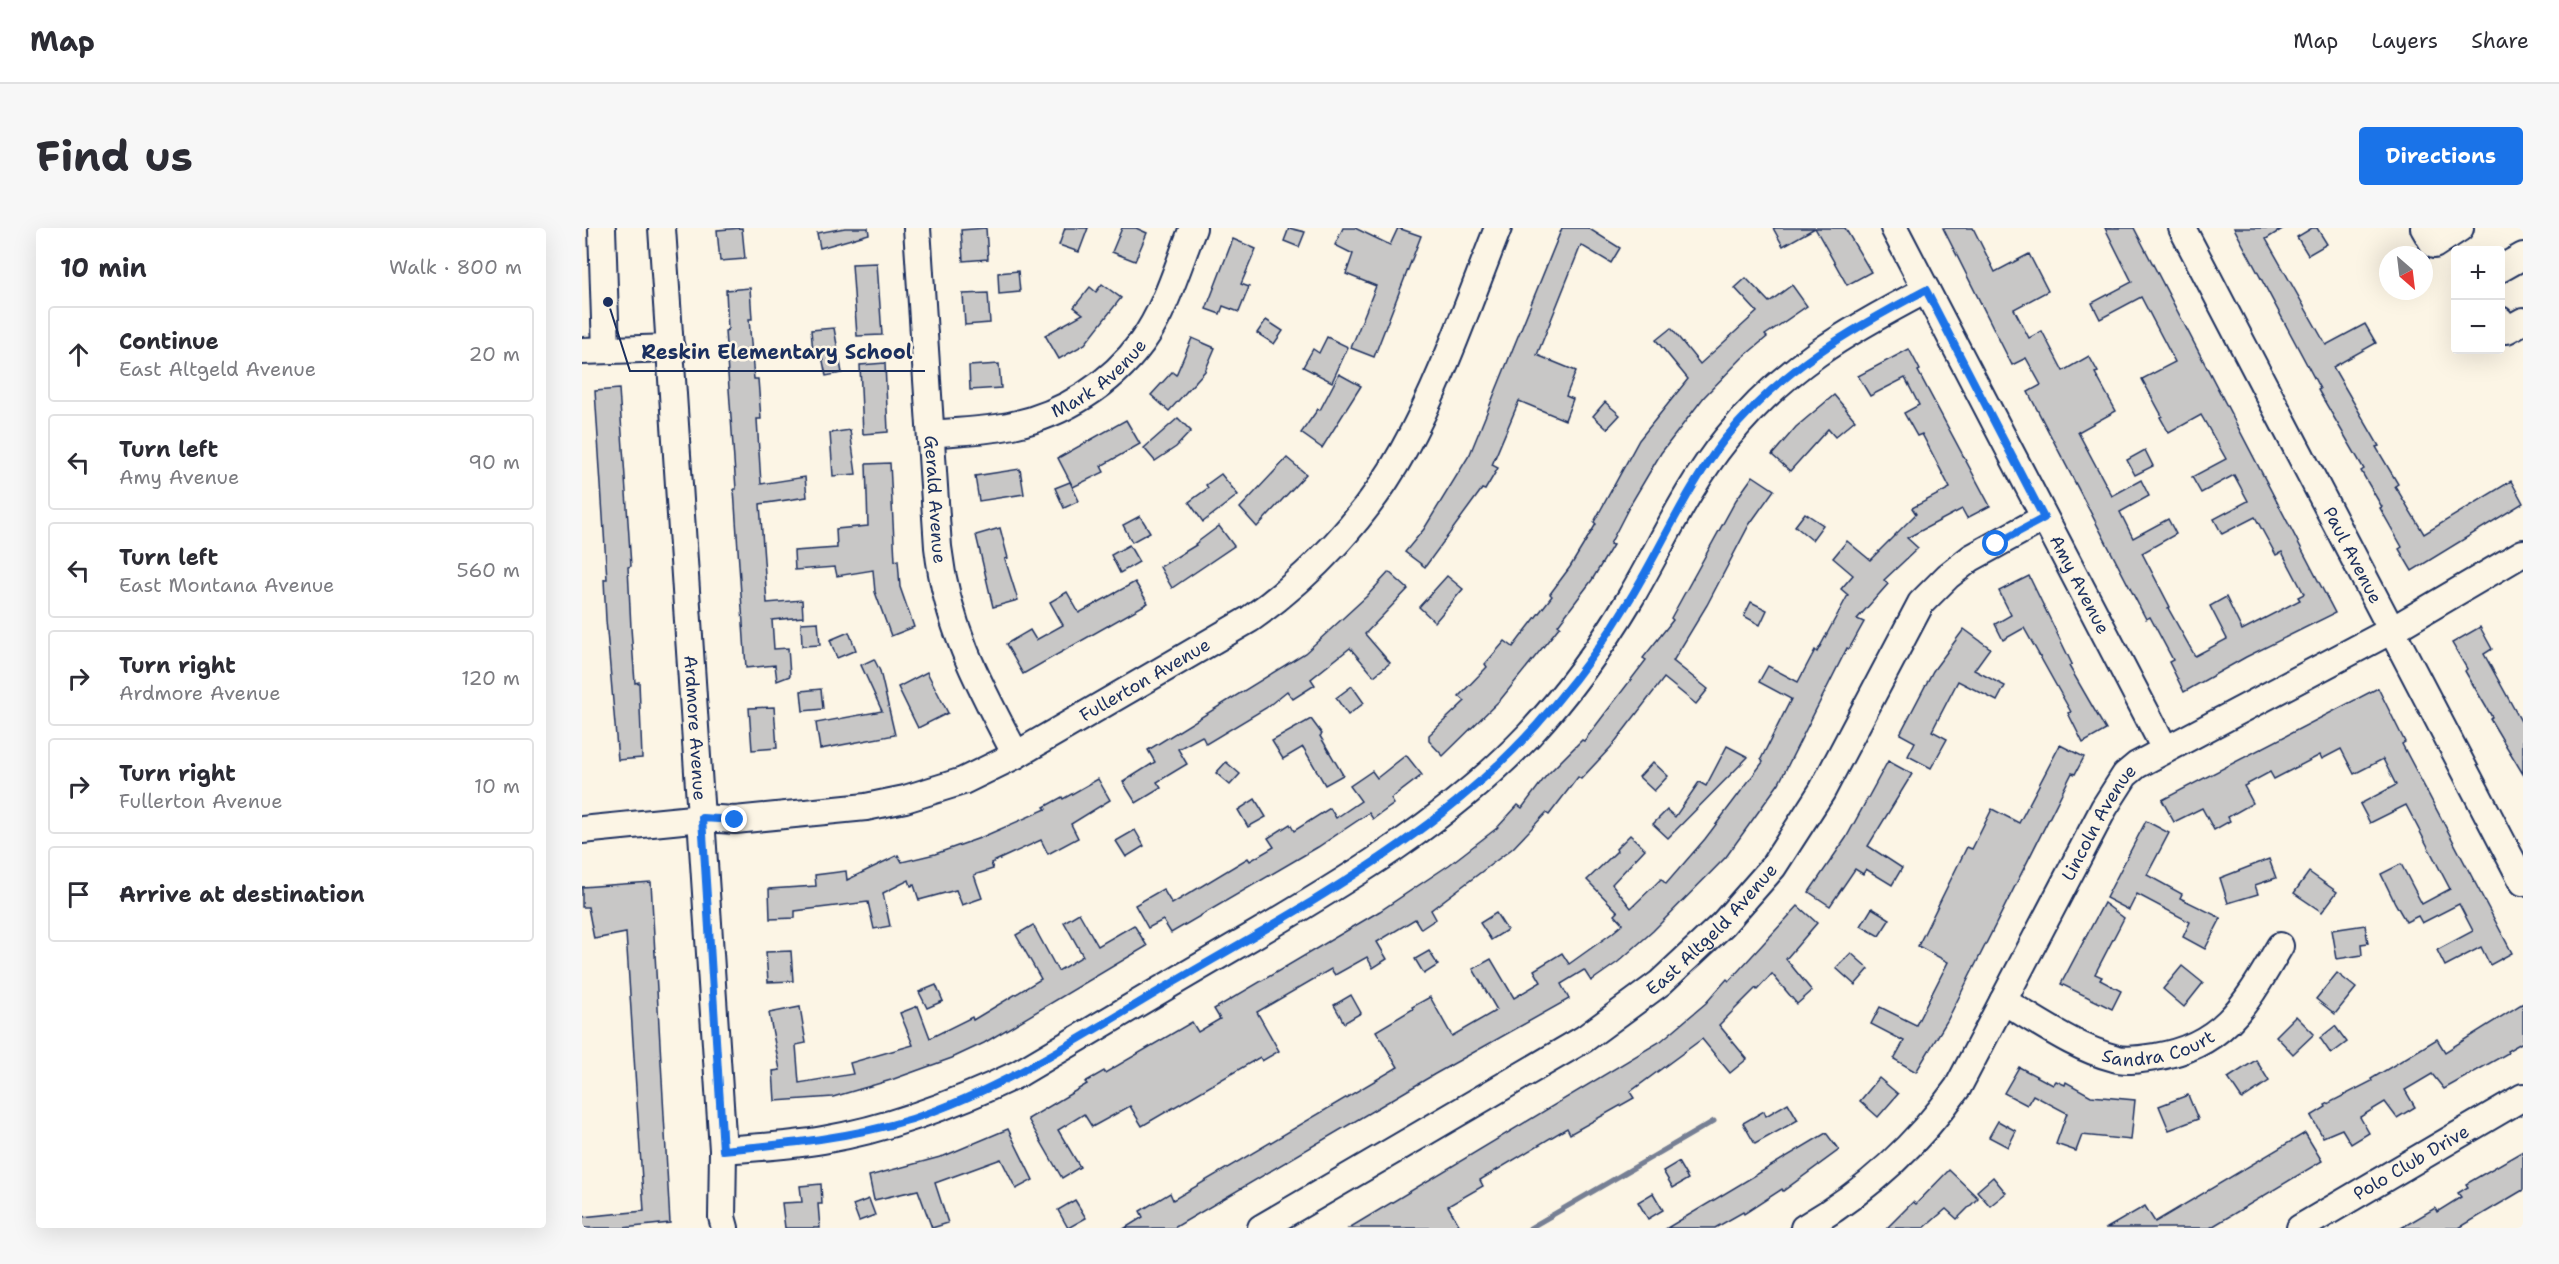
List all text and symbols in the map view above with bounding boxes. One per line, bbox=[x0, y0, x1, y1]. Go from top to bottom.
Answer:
text: Map bbox=[30, 22, 95, 60]
text: Map bbox=[2293, 27, 2338, 55]
text: Layers bbox=[2371, 27, 2438, 55]
text: Share bbox=[2471, 27, 2529, 55]
button: Directions bbox=[2359, 127, 2523, 185]
text: Find us bbox=[36, 128, 193, 184]
north arrow bbox=[2379, 246, 2433, 300]
map controls bbox=[2451, 246, 2505, 354]
button: + bbox=[2451, 246, 2505, 300]
text: 10 min bbox=[60, 250, 147, 285]
text: Walk · 800 m bbox=[389, 254, 522, 280]
button: − bbox=[2451, 300, 2505, 354]
text: Continue bbox=[119, 327, 219, 356]
callout: Reskin Elementary School bbox=[630, 333, 925, 371]
street label: Mark Avenue bbox=[1047, 334, 1152, 423]
icon: ahead bbox=[62, 338, 95, 371]
text: Reskin Elementary School bbox=[641, 339, 913, 365]
text: 20 m bbox=[469, 341, 520, 367]
text: East Altgeld Avenue bbox=[119, 356, 316, 382]
text: Turn left bbox=[119, 435, 218, 464]
street label: Gerald Avenue bbox=[919, 435, 952, 565]
icon: left bbox=[62, 446, 95, 479]
text: 90 m bbox=[468, 449, 520, 475]
text: Amy Avenue bbox=[119, 464, 239, 490]
street label: Paul Avenue bbox=[2317, 503, 2388, 608]
route start bbox=[1982, 530, 2008, 556]
street label: Amy Avenue bbox=[2044, 531, 2115, 638]
text: Turn left bbox=[119, 543, 218, 572]
icon: left bbox=[62, 554, 95, 587]
text: 560 m bbox=[457, 557, 520, 583]
text: East Montana Avenue bbox=[119, 572, 334, 598]
street label: Fullerton Avenue bbox=[1075, 633, 1215, 727]
text: Turn right bbox=[119, 651, 236, 680]
street label: Ardmore Avenue bbox=[678, 655, 712, 801]
icon: right bbox=[62, 662, 95, 695]
text: 120 m bbox=[461, 665, 520, 691]
text: Ardmore Avenue bbox=[119, 680, 281, 706]
text: Turn right bbox=[119, 759, 236, 788]
street label: Lincoln Avenue bbox=[2056, 759, 2141, 885]
icon: right bbox=[62, 770, 95, 803]
text: 10 m bbox=[474, 773, 520, 799]
text: Fullerton Avenue bbox=[119, 788, 283, 814]
route end bbox=[721, 806, 747, 832]
street label: East Altgeld Avenue bbox=[1641, 858, 1783, 1001]
icon: arrive bbox=[62, 878, 95, 911]
text: Arrive at destination bbox=[119, 880, 365, 909]
street label: Sandra Court bbox=[2099, 1025, 2219, 1072]
street label: Polo Club Drive bbox=[2349, 1119, 2473, 1206]

